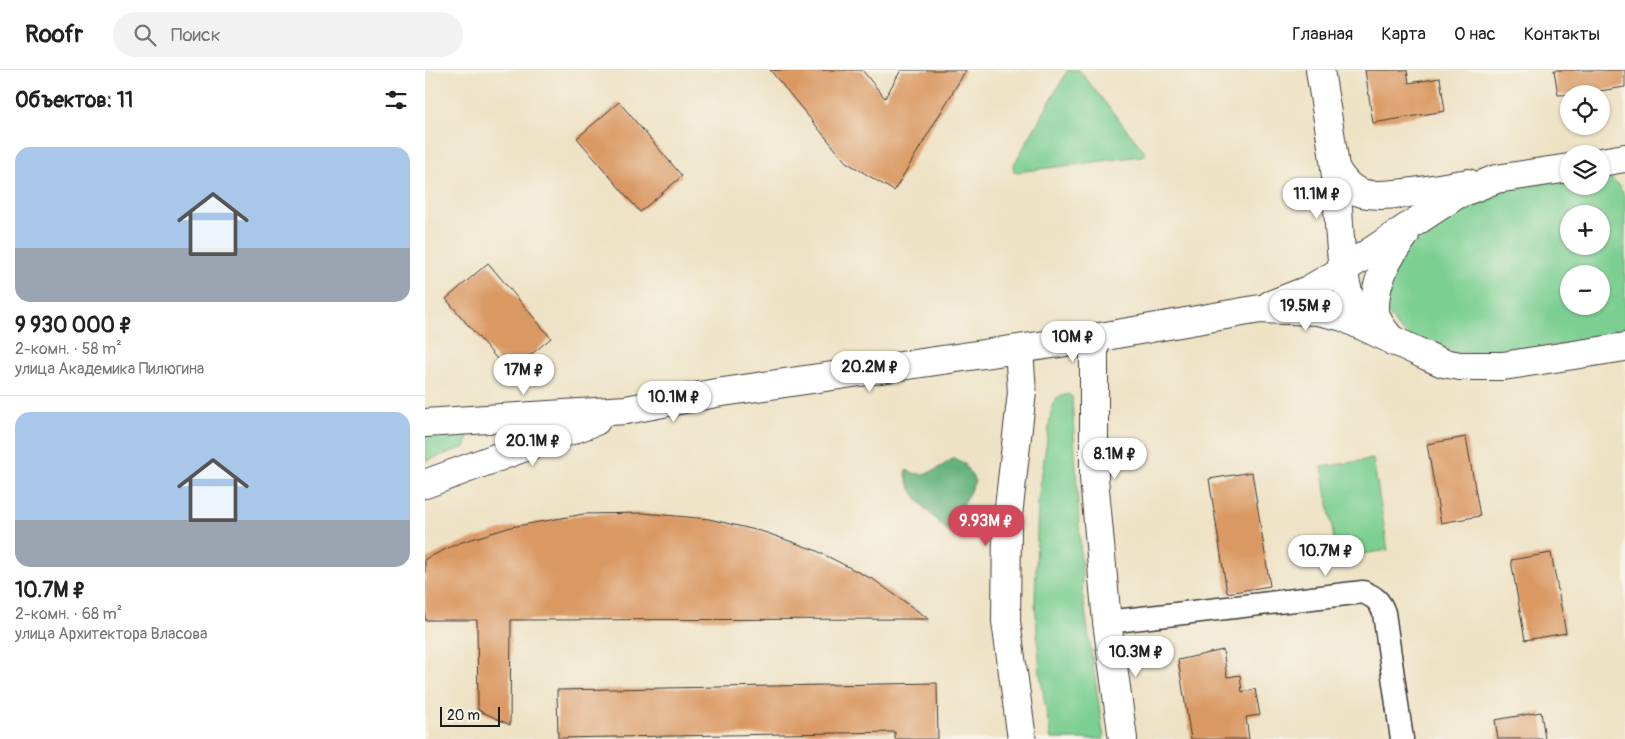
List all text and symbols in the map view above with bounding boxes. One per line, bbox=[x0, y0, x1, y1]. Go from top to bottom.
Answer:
search box bbox=[113, 12, 463, 57]
text: Roofr bbox=[25, 20, 83, 49]
icon: search bbox=[131, 21, 159, 49]
text: Поиск bbox=[171, 23, 221, 47]
text: Главная bbox=[1292, 23, 1353, 46]
text: Карта bbox=[1381, 23, 1426, 46]
text: О нас bbox=[1454, 23, 1496, 46]
text: Контакты bbox=[1524, 23, 1600, 46]
map controls bbox=[1560, 85, 1610, 315]
button: locate bbox=[1560, 85, 1610, 135]
icon: filters bbox=[382, 86, 410, 114]
text: Объектов: 11 bbox=[15, 87, 133, 114]
button: layers bbox=[1560, 145, 1610, 195]
pin: 11.1M ₽ bbox=[1271, 178, 1363, 220]
icon: home bbox=[168, 179, 258, 269]
text: 11.1M ₽ bbox=[1294, 184, 1340, 204]
button: + bbox=[1560, 205, 1610, 255]
button: − bbox=[1560, 265, 1610, 315]
pin: 19.5M ₽ bbox=[1260, 290, 1352, 332]
text: 19.5M ₽ bbox=[1280, 296, 1332, 316]
text: 9 930 000 ₽ bbox=[15, 312, 132, 339]
pin: 10M ₽ bbox=[1038, 320, 1108, 363]
text: 10M ₽ bbox=[1052, 327, 1094, 347]
text: 2-комн. · 58 m² bbox=[15, 339, 122, 359]
pin: 20.2M ₽ bbox=[824, 350, 916, 393]
pin: 17M ₽ bbox=[489, 354, 559, 396]
text: 20.2M ₽ bbox=[842, 357, 898, 377]
text: улица Академика Пилюгина bbox=[15, 359, 204, 379]
text: 17M ₽ bbox=[504, 360, 544, 380]
pin: 10.1M ₽ bbox=[628, 380, 720, 423]
text: 10.1M ₽ bbox=[648, 387, 700, 407]
pin: 20.1M ₽ bbox=[487, 424, 579, 467]
text: 20.1M ₽ bbox=[506, 431, 560, 451]
pin: 8.1M ₽ bbox=[1074, 438, 1156, 480]
text: 8.1M ₽ bbox=[1094, 444, 1136, 464]
icon: home bbox=[168, 445, 258, 535]
pin: 9.93M ₽ bbox=[940, 504, 1032, 547]
text: 9.93M ₽ bbox=[959, 511, 1013, 531]
pin: 10.7M ₽ bbox=[1280, 534, 1372, 577]
text: 10.7M ₽ bbox=[1299, 541, 1353, 561]
text: 10.7M ₽ bbox=[15, 577, 86, 604]
text: 2-комн. · 68 m² bbox=[15, 604, 122, 624]
text: улица Архитектора Власова bbox=[15, 624, 208, 644]
pin: 10.3M ₽ bbox=[1090, 636, 1182, 678]
text: 10.3M ₽ bbox=[1109, 642, 1163, 662]
scale bar bbox=[440, 704, 500, 727]
text: 20 m bbox=[447, 707, 480, 724]

